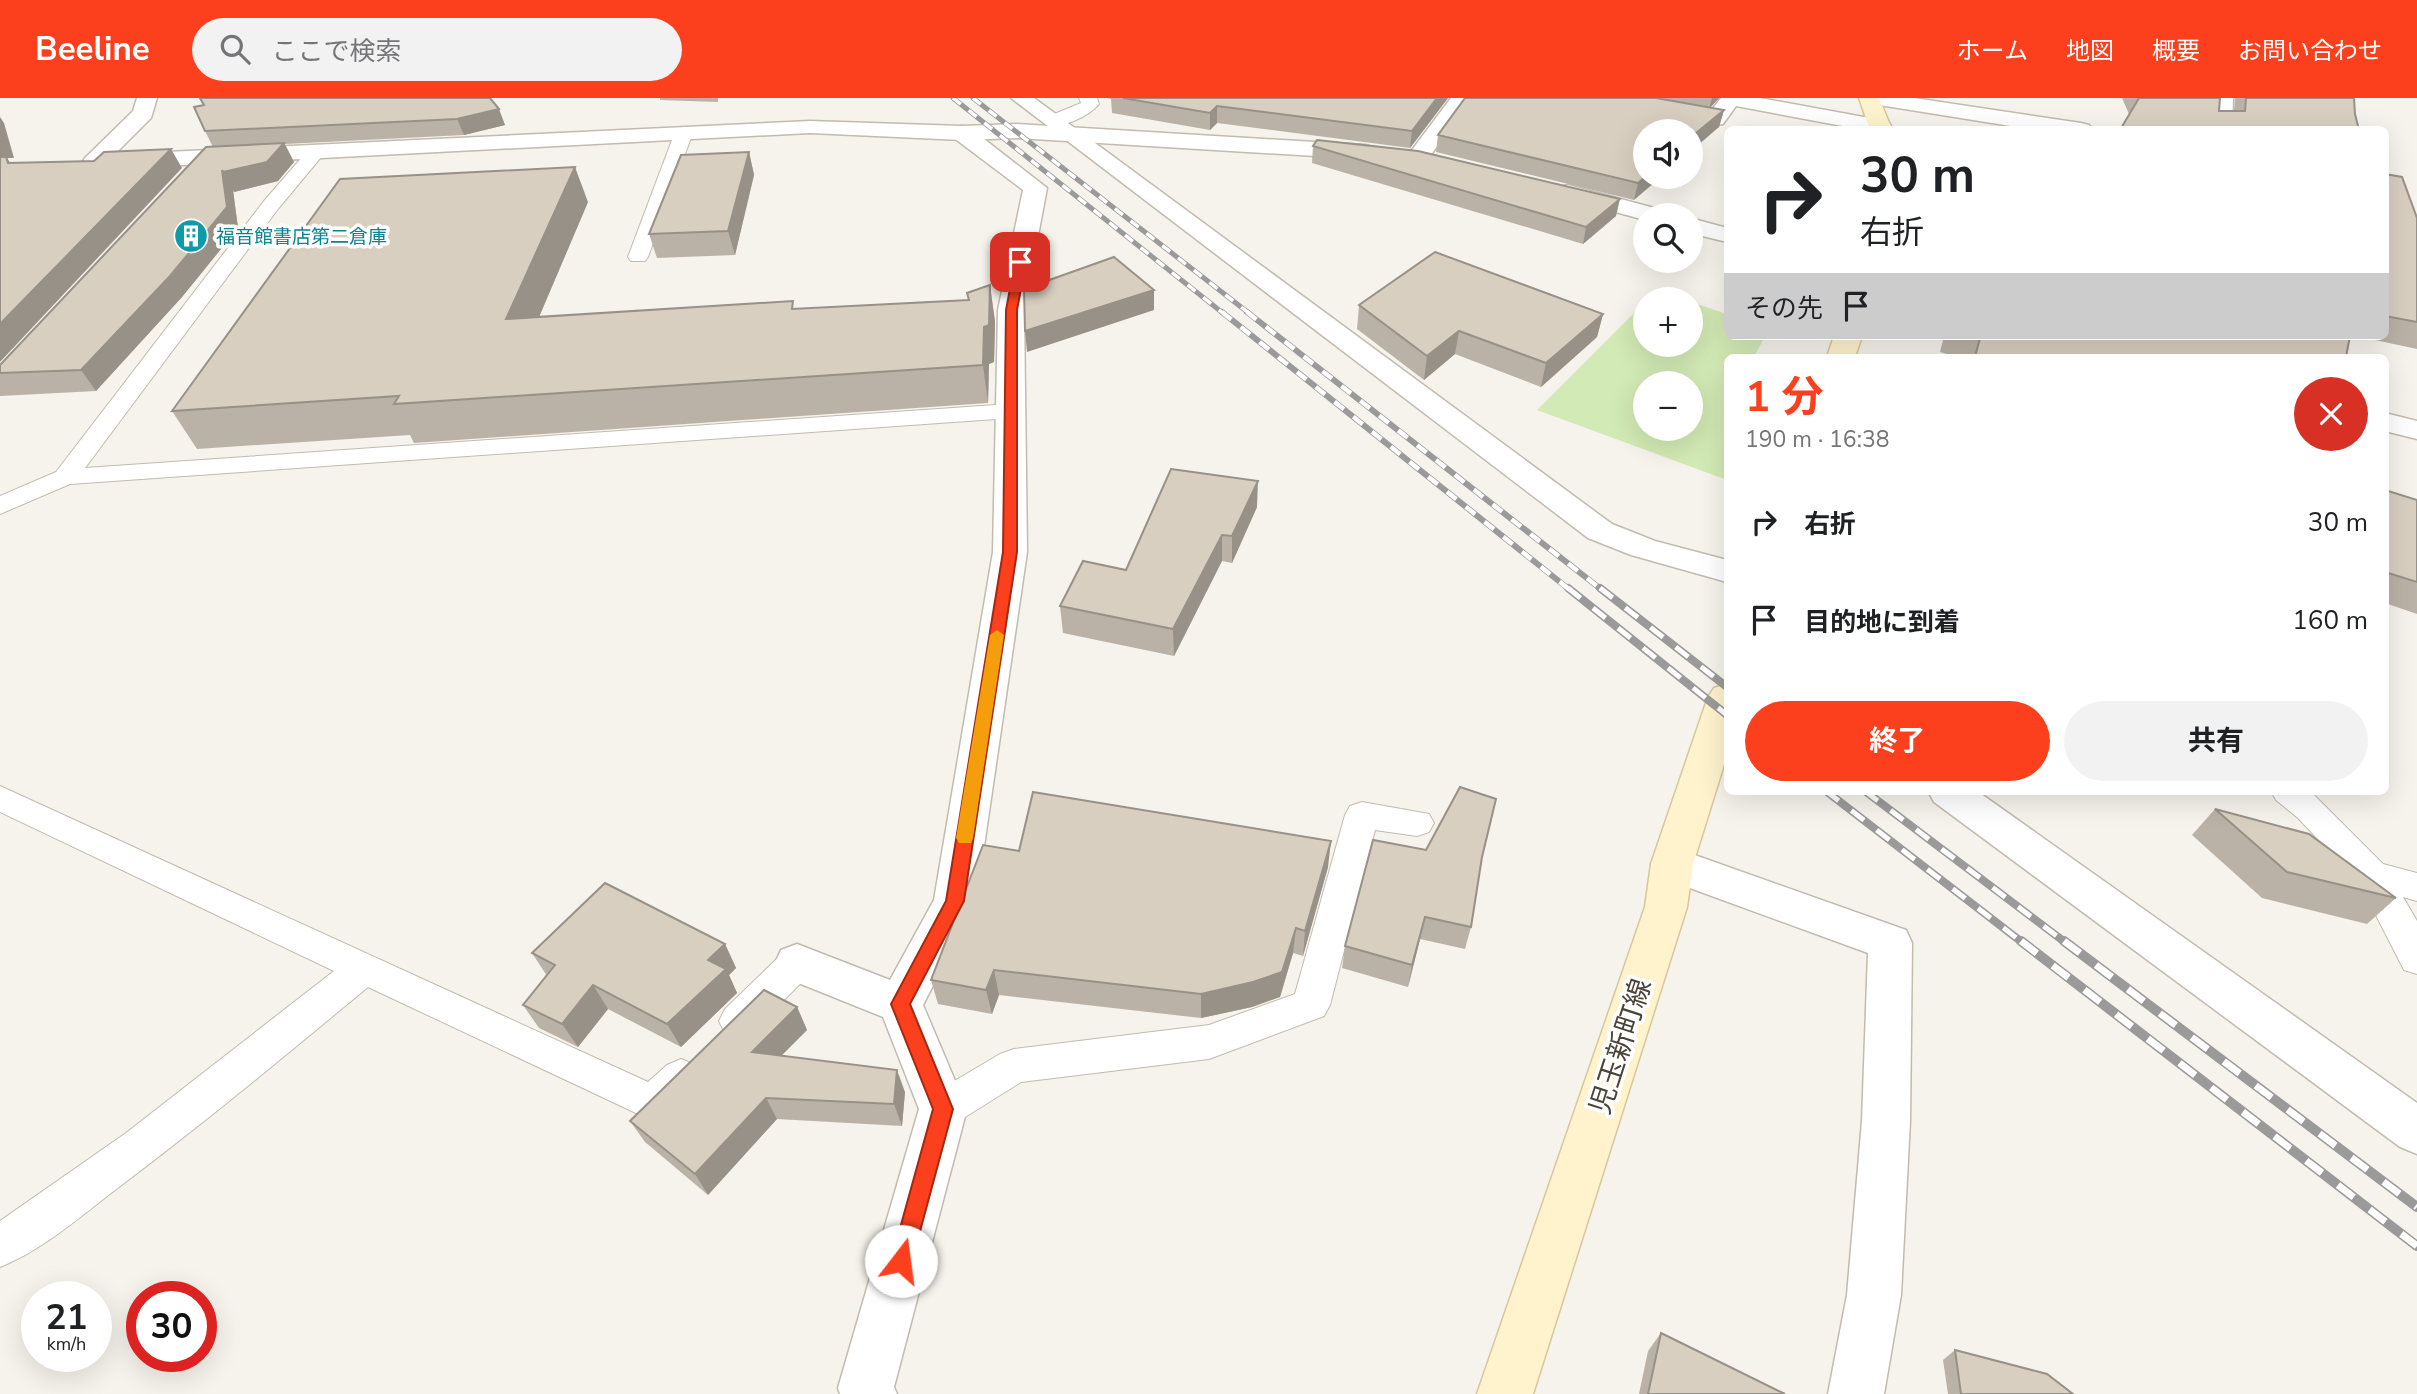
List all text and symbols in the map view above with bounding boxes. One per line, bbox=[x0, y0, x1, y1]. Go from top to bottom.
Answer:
search box bbox=[192, 18, 682, 81]
text: Beeline bbox=[35, 27, 150, 72]
icon: search bbox=[216, 30, 254, 68]
text: ここで検索 bbox=[272, 34, 402, 69]
text: ホーム bbox=[1957, 35, 2028, 67]
text: 地図 bbox=[2066, 35, 2114, 67]
text: 概要 bbox=[2152, 35, 2200, 67]
text: お問い合わせ bbox=[2238, 35, 2382, 67]
map controls bbox=[1633, 119, 1703, 441]
button: sound bbox=[1633, 119, 1703, 189]
text: 30 m bbox=[1860, 142, 1975, 209]
icon: right bbox=[1745, 154, 1836, 245]
button: search bbox=[1633, 203, 1703, 273]
text: 右折 bbox=[1860, 211, 1924, 254]
building icon: 福音館書店第二倉庫 bbox=[172, 217, 210, 255]
place label: 福音館書店第二倉庫 bbox=[216, 224, 387, 250]
pin bbox=[990, 232, 1050, 292]
icon: arrive bbox=[1001, 243, 1039, 281]
button: + bbox=[1633, 287, 1703, 357]
icon: arrive bbox=[1837, 287, 1875, 325]
text: その先 bbox=[1745, 291, 1823, 326]
text: 1 分 bbox=[1745, 369, 1824, 426]
button: − bbox=[1633, 371, 1703, 441]
button: close bbox=[2294, 377, 2368, 451]
text: 190 m · 16:38 bbox=[1745, 424, 1890, 455]
icon: right bbox=[1745, 503, 1783, 541]
text: 30 m bbox=[2308, 505, 2368, 540]
text: 右折 bbox=[1804, 507, 1856, 542]
icon: arrive bbox=[1745, 601, 1783, 639]
text: 160 m bbox=[2292, 603, 2368, 638]
text: 目的地に到着 bbox=[1804, 605, 1960, 640]
button: 終了 bbox=[1745, 701, 2050, 781]
button: 共有 bbox=[2064, 701, 2368, 781]
street label: 児玉新町線 bbox=[1581, 974, 1661, 1119]
position arrow bbox=[864, 1224, 938, 1298]
speed limit sign: 30 bbox=[126, 1281, 217, 1372]
text: 21 bbox=[45, 1294, 88, 1341]
text: km/h bbox=[47, 1332, 86, 1356]

